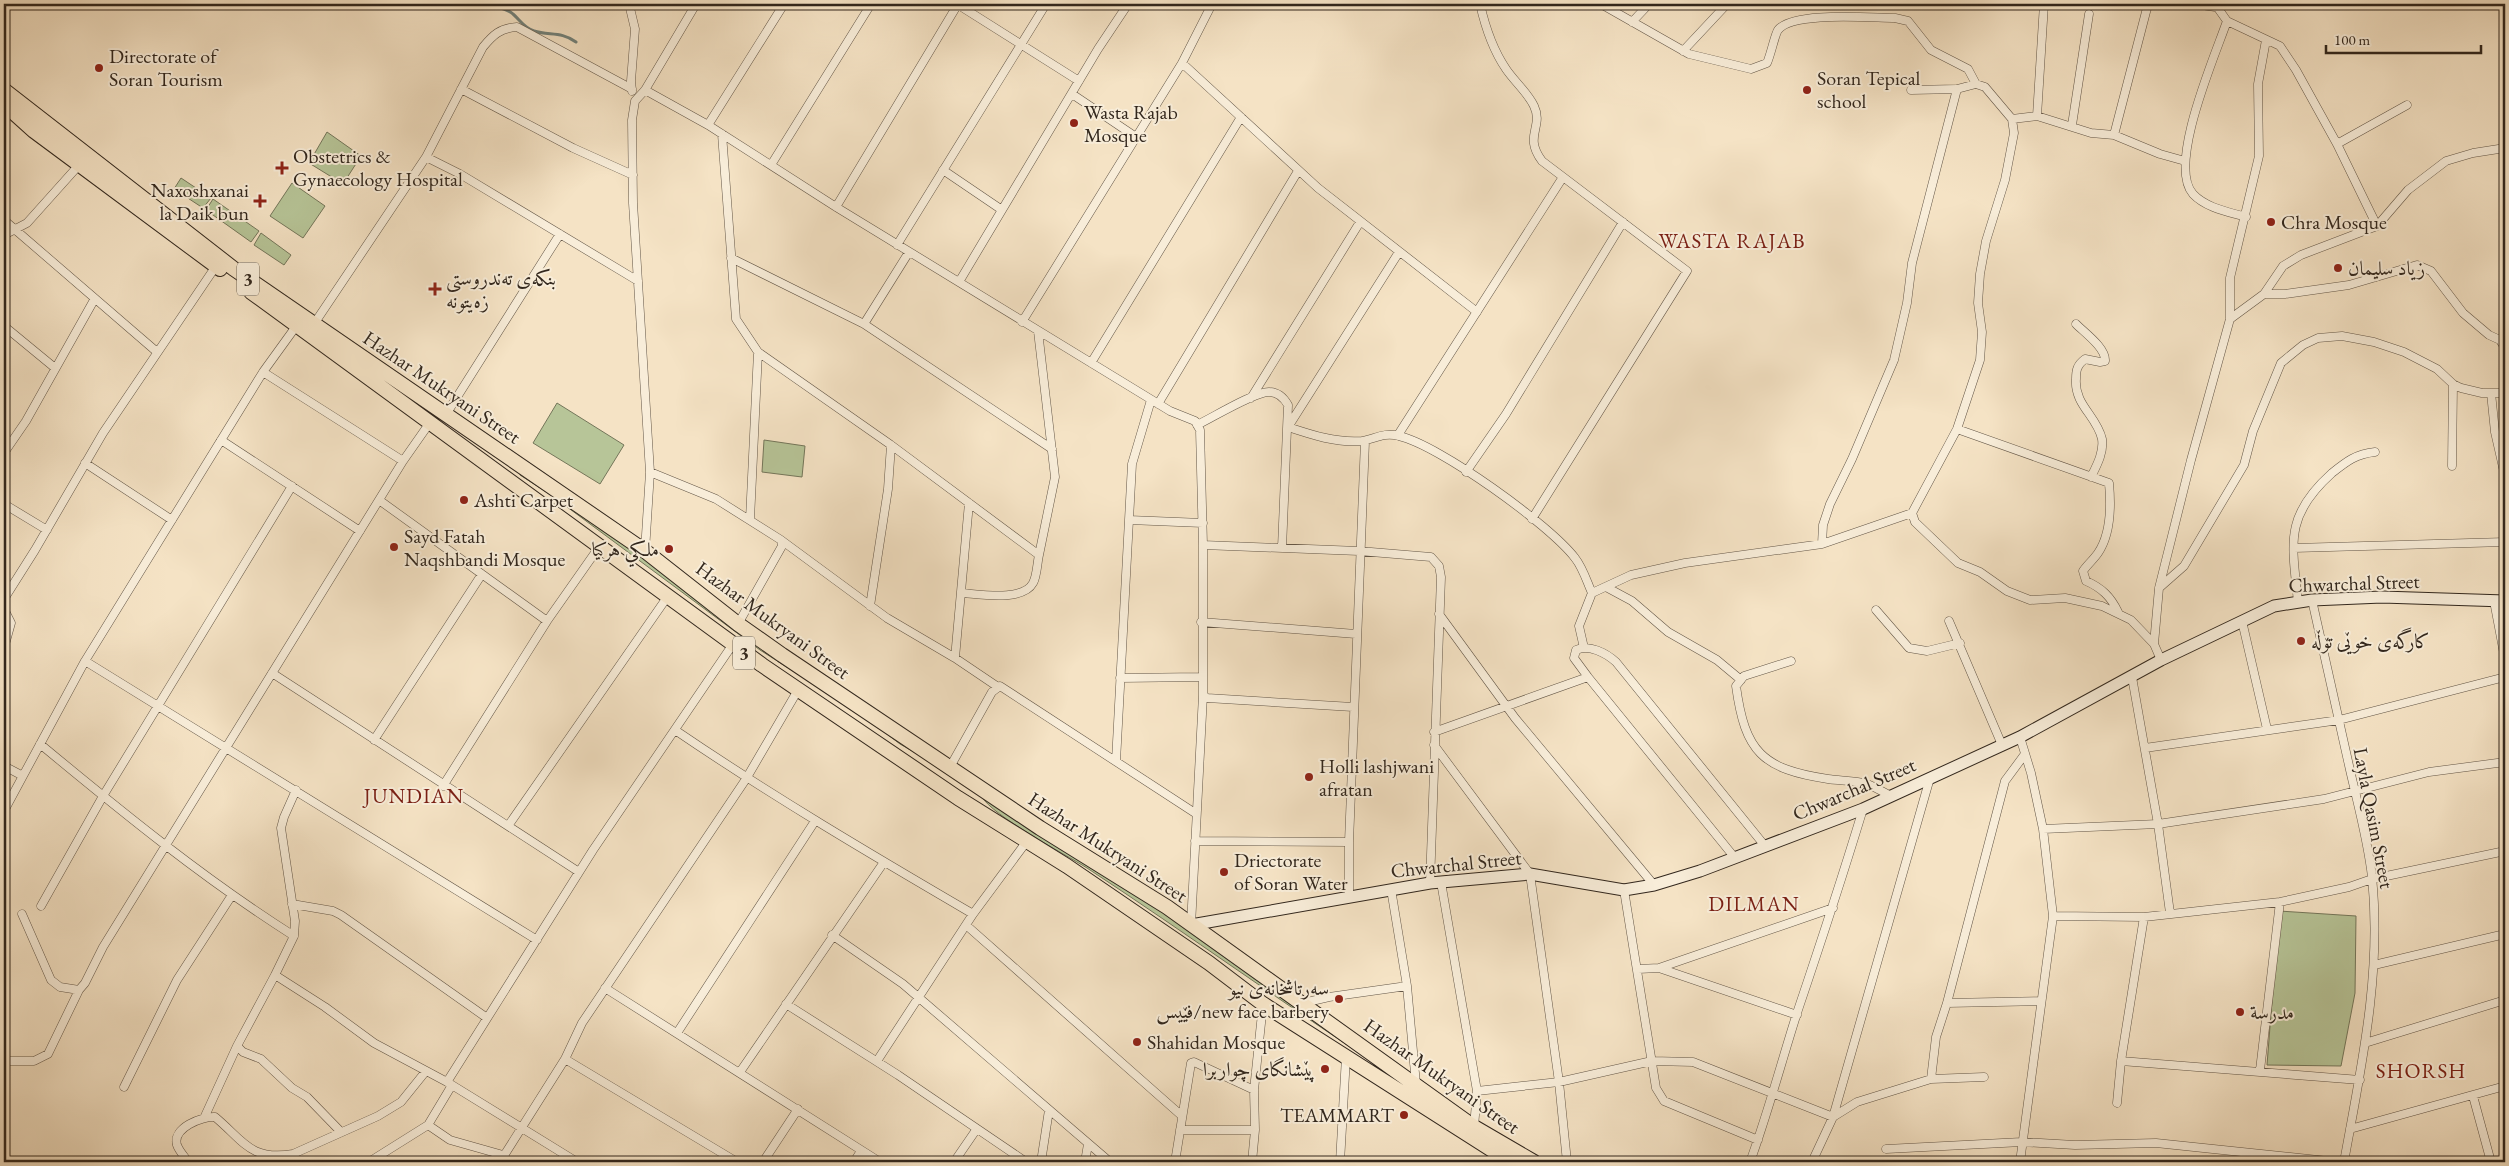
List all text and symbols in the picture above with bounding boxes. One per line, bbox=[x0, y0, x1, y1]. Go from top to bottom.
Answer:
scale bar bbox=[2326, 22, 2482, 54]
text: 100 m bbox=[2334, 30, 2371, 49]
place label: Directorate of Soran Tourism bbox=[109, 43, 223, 92]
marker: Directorate of Soran Tourism bbox=[93, 62, 105, 74]
place label: Soran Tepical school bbox=[1817, 65, 1921, 114]
marker: Soran Tepical school bbox=[1801, 84, 1813, 96]
place label: Wasta Rajab Mosque bbox=[1084, 99, 1178, 148]
marker: Wasta Rajab Mosque bbox=[1068, 117, 1080, 129]
place label: Obstetrics & Gynaecology Hospital bbox=[293, 143, 463, 192]
marker: Obstetrics & Gynaecology Hospital bbox=[275, 161, 289, 175]
place label: Naxoshxanai la Daik bun bbox=[151, 177, 249, 226]
marker: Naxoshxanai la Daik bun bbox=[253, 194, 267, 208]
place label: Chra Mosque bbox=[2281, 209, 2387, 235]
marker: Chra Mosque bbox=[2265, 216, 2277, 228]
district label: WASTA RAJAB bbox=[1658, 227, 1806, 254]
place label: زياد سليمان bbox=[2348, 255, 2425, 281]
road number: 3 bbox=[237, 262, 259, 296]
marker: زياد سليمان bbox=[2332, 262, 2344, 274]
place label: بنکەی تەندروستی زەیتونە bbox=[446, 265, 556, 314]
marker: بنکەی تەندروستی زەیتونە bbox=[428, 282, 442, 296]
street label: Hazhar Mukryani Street bbox=[358, 325, 526, 450]
place label: Ashti Carpet bbox=[473, 487, 574, 513]
marker: Ashti Carpet bbox=[458, 494, 470, 506]
place label: Sayd Fatah Naqshbandi Mosque bbox=[404, 523, 565, 572]
place label: ملكي هركيا bbox=[591, 536, 659, 568]
marker: Sayd Fatah Naqshbandi Mosque bbox=[388, 541, 400, 553]
marker: ملكي هركيا bbox=[663, 543, 675, 555]
street label: Hazhar Mukryani Street bbox=[691, 555, 856, 685]
street label: Chwarchal Street bbox=[2288, 568, 2421, 598]
place label: کارگەی خوێی تۆڵە bbox=[2311, 627, 2430, 655]
marker: کارگەی خوێی تۆڵە bbox=[2295, 635, 2307, 647]
road number: 3 bbox=[733, 636, 755, 670]
street label: Layla Qasim Street bbox=[2348, 745, 2401, 891]
street label: Chwarchal Street bbox=[1789, 751, 1920, 827]
place label: Holli lashjwani afratan bbox=[1319, 753, 1434, 802]
marker: Holli lashjwani afratan bbox=[1303, 771, 1315, 783]
district label: JUNDIAN bbox=[362, 782, 464, 809]
street label: Hazhar Mukryani Street bbox=[1023, 786, 1193, 909]
street label: Chwarchal Street bbox=[1389, 844, 1523, 884]
place label: Driectorate of Soran Water bbox=[1234, 847, 1348, 896]
marker: Driectorate of Soran Water bbox=[1218, 866, 1230, 878]
district label: DILMAN bbox=[1708, 890, 1800, 917]
place label: سەرتاشخانەی نیو فێیس/new face barbery bbox=[1156, 975, 1329, 1025]
marker: سەرتاشخانەی نیو فێیس/new face barbery bbox=[1333, 993, 1345, 1005]
place label: مدرسة bbox=[2250, 999, 2294, 1025]
marker: مدرسة bbox=[2234, 1006, 2246, 1018]
street label: Hazhar Mukryani Street bbox=[1359, 1012, 1526, 1140]
place label: Shahidan Mosque bbox=[1147, 1029, 1285, 1055]
marker: Shahidan Mosque bbox=[1131, 1036, 1143, 1048]
place label: پێشانگای چواربرا bbox=[1203, 1056, 1315, 1083]
district label: SHORSH bbox=[2376, 1057, 2466, 1084]
marker: پێشانگای چواربرا bbox=[1319, 1063, 1331, 1075]
place label: TEAMMART bbox=[1280, 1102, 1395, 1128]
marker: TEAMMART bbox=[1398, 1109, 1410, 1121]

